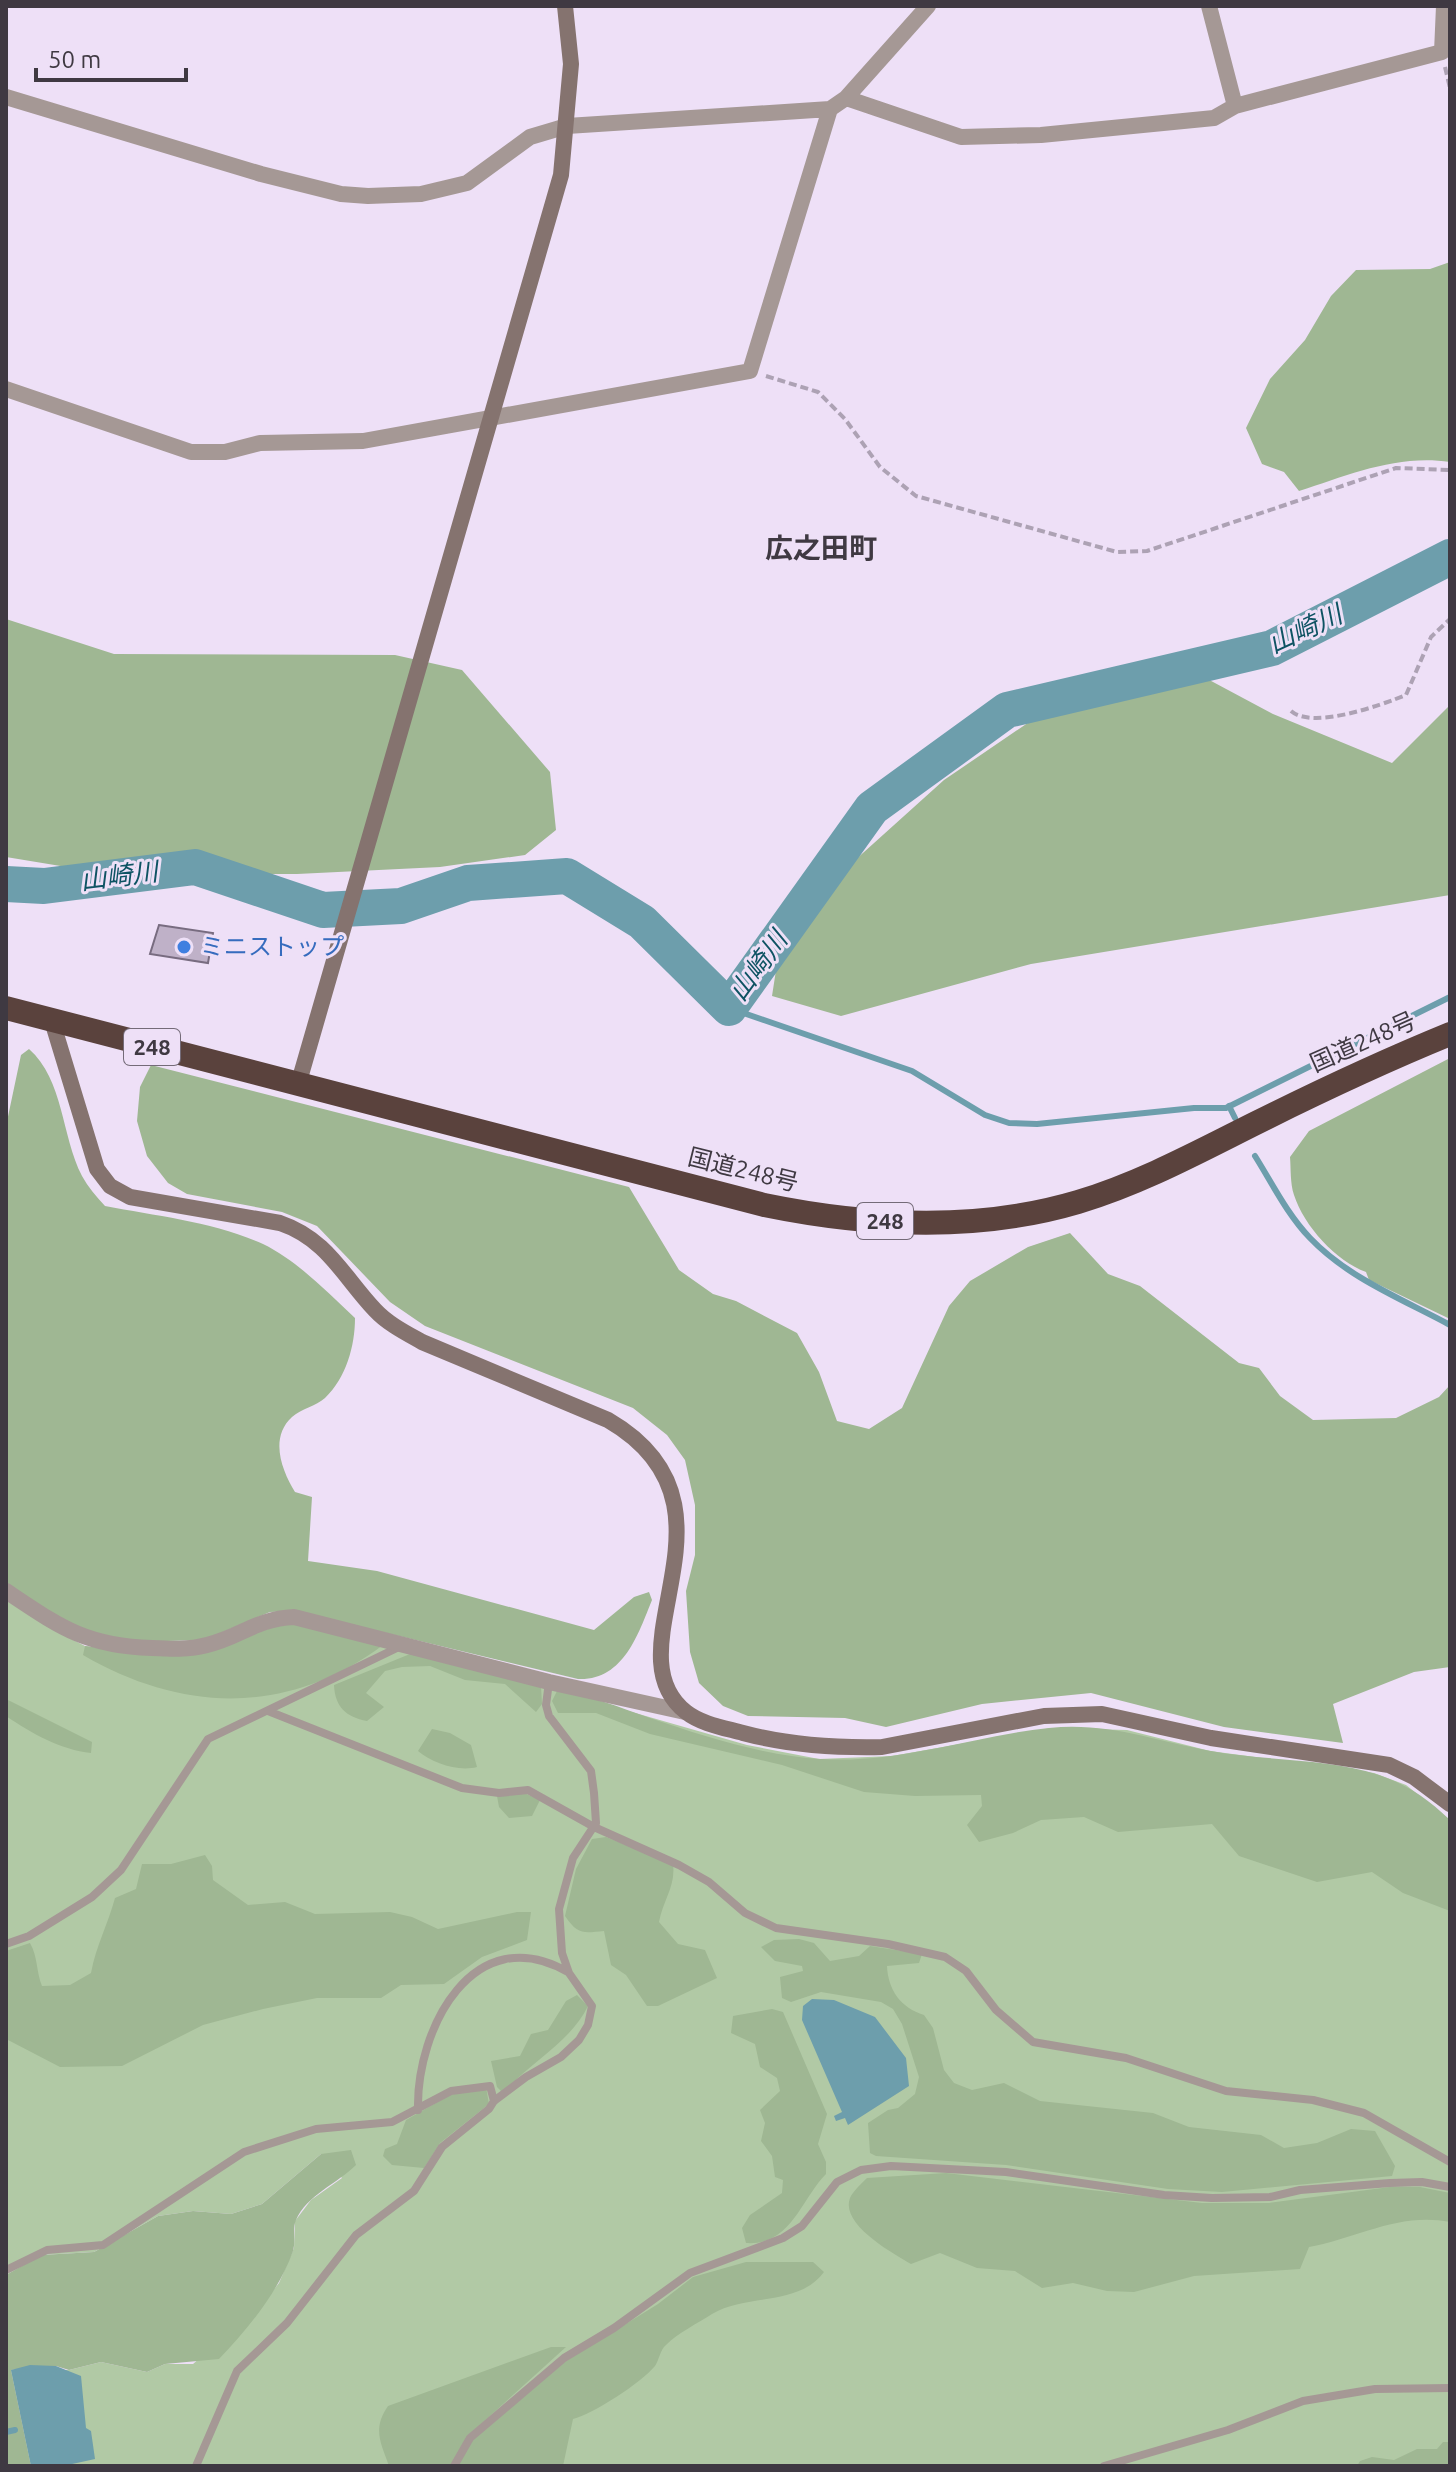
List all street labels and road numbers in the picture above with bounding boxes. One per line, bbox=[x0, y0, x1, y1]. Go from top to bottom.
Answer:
street label: 国道248号 bbox=[1306, 1006, 1420, 1077]
road number: 248 bbox=[124, 1029, 180, 1065]
street label: 国道248号 bbox=[685, 1143, 801, 1196]
road number: 248 bbox=[857, 1203, 913, 1239]

